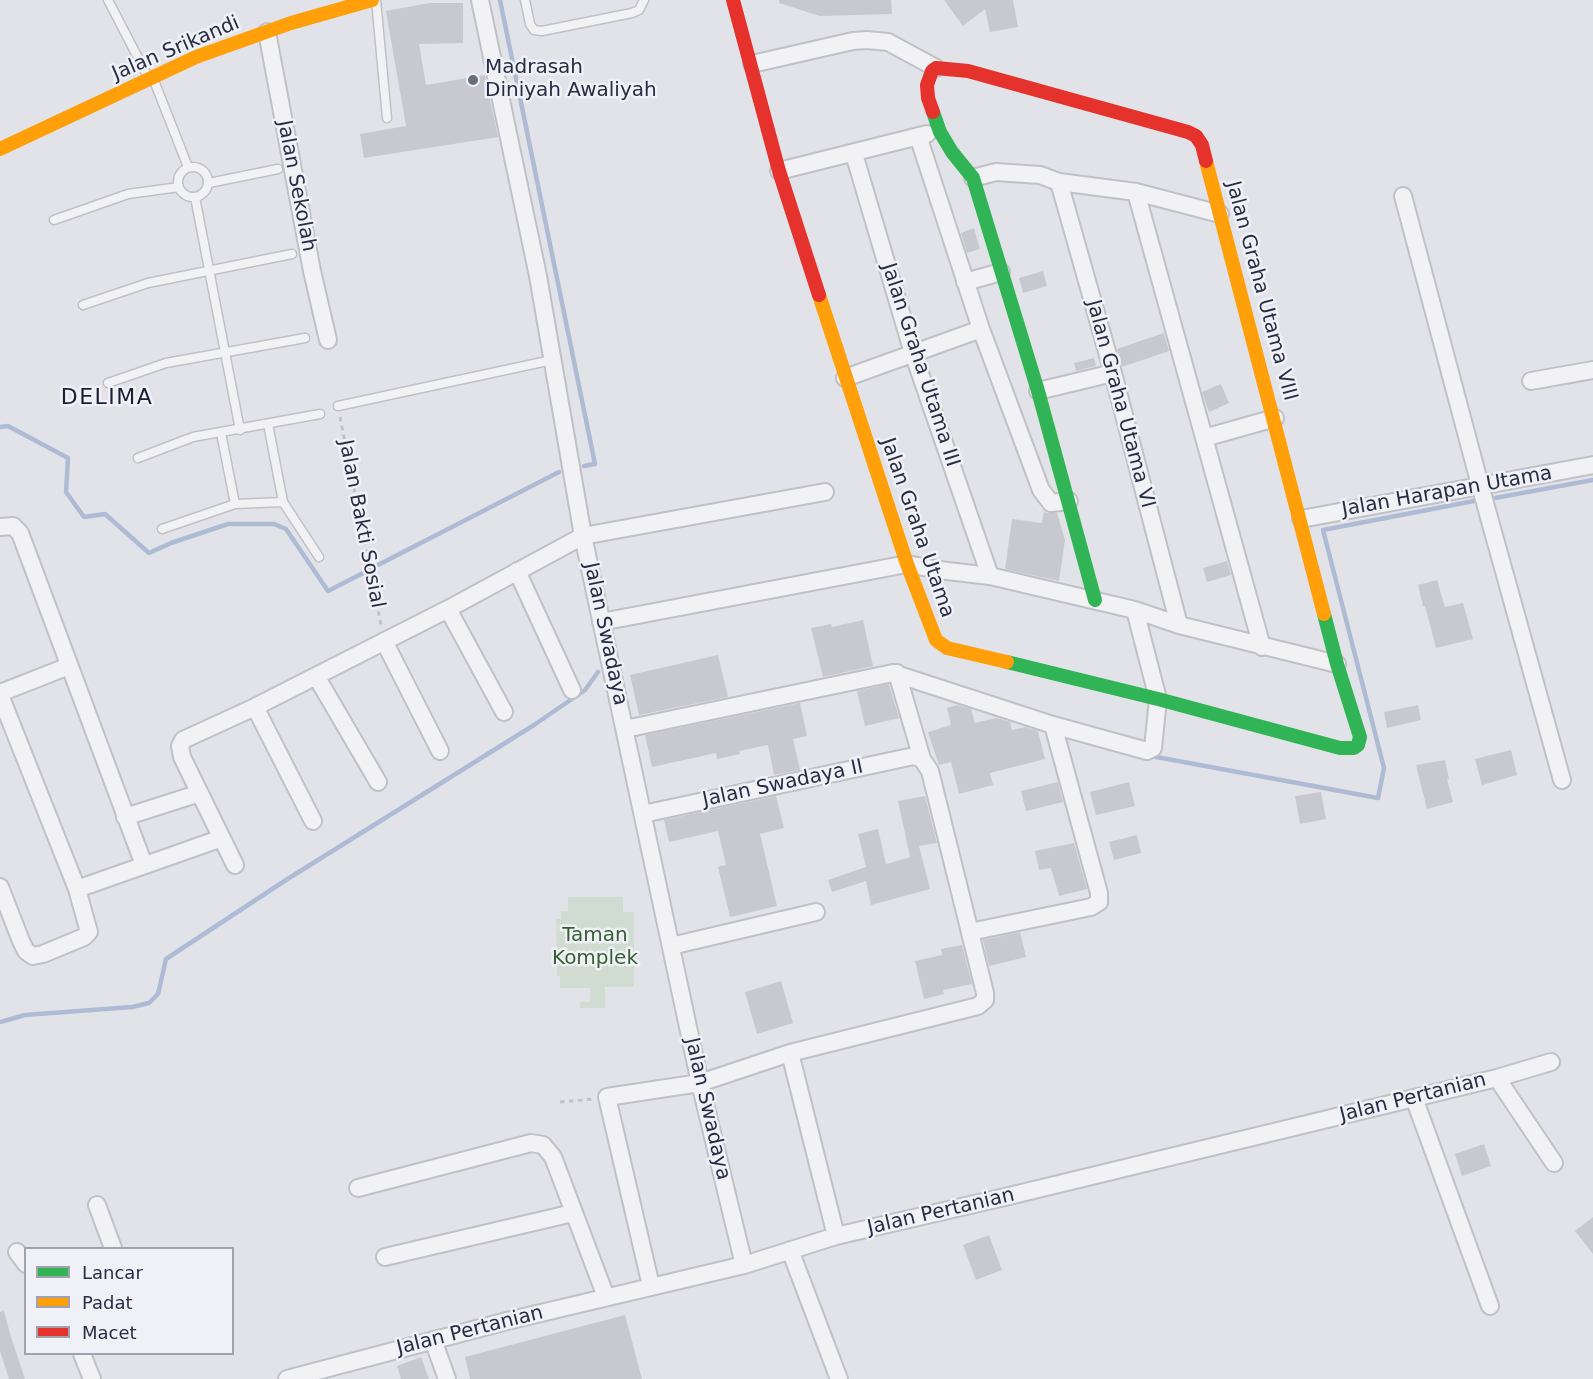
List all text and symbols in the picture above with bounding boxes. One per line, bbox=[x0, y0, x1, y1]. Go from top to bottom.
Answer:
street label: Jalan Srikandi bbox=[109, 11, 243, 87]
place label: Madrasah Diniyah Awaliyah bbox=[485, 56, 657, 103]
marker: Madrasah Diniyah Awaliyah bbox=[466, 73, 480, 87]
street label: Jalan Sekolah bbox=[271, 118, 321, 254]
street label: Jalan Graha Utama VIII bbox=[1220, 179, 1302, 403]
street label: Jalan Graha Utama III bbox=[876, 260, 964, 470]
street label: Jalan Graha Utama VI bbox=[1081, 297, 1159, 511]
district label: DELIMA bbox=[61, 385, 153, 411]
street label: Jalan Graha Utama bbox=[875, 435, 959, 621]
street label: Jalan Bakti Sosial bbox=[333, 438, 389, 610]
street label: Jalan Harapan Utama bbox=[1340, 462, 1554, 522]
street label: Jalan Swadaya bbox=[578, 560, 632, 708]
street label: Jalan Swadaya II bbox=[701, 755, 865, 813]
park label: Taman Komplek bbox=[552, 924, 638, 971]
street label: Jalan Swadaya bbox=[679, 1035, 735, 1183]
street label: Jalan Pertanian bbox=[1337, 1068, 1489, 1128]
street label: Jalan Pertanian bbox=[865, 1183, 1017, 1241]
legend bbox=[24, 1247, 234, 1355]
text: Lancar bbox=[82, 1262, 143, 1283]
text: Padat bbox=[82, 1292, 133, 1313]
street label: Jalan Pertanian bbox=[394, 1301, 546, 1361]
text: Macet bbox=[82, 1322, 137, 1343]

